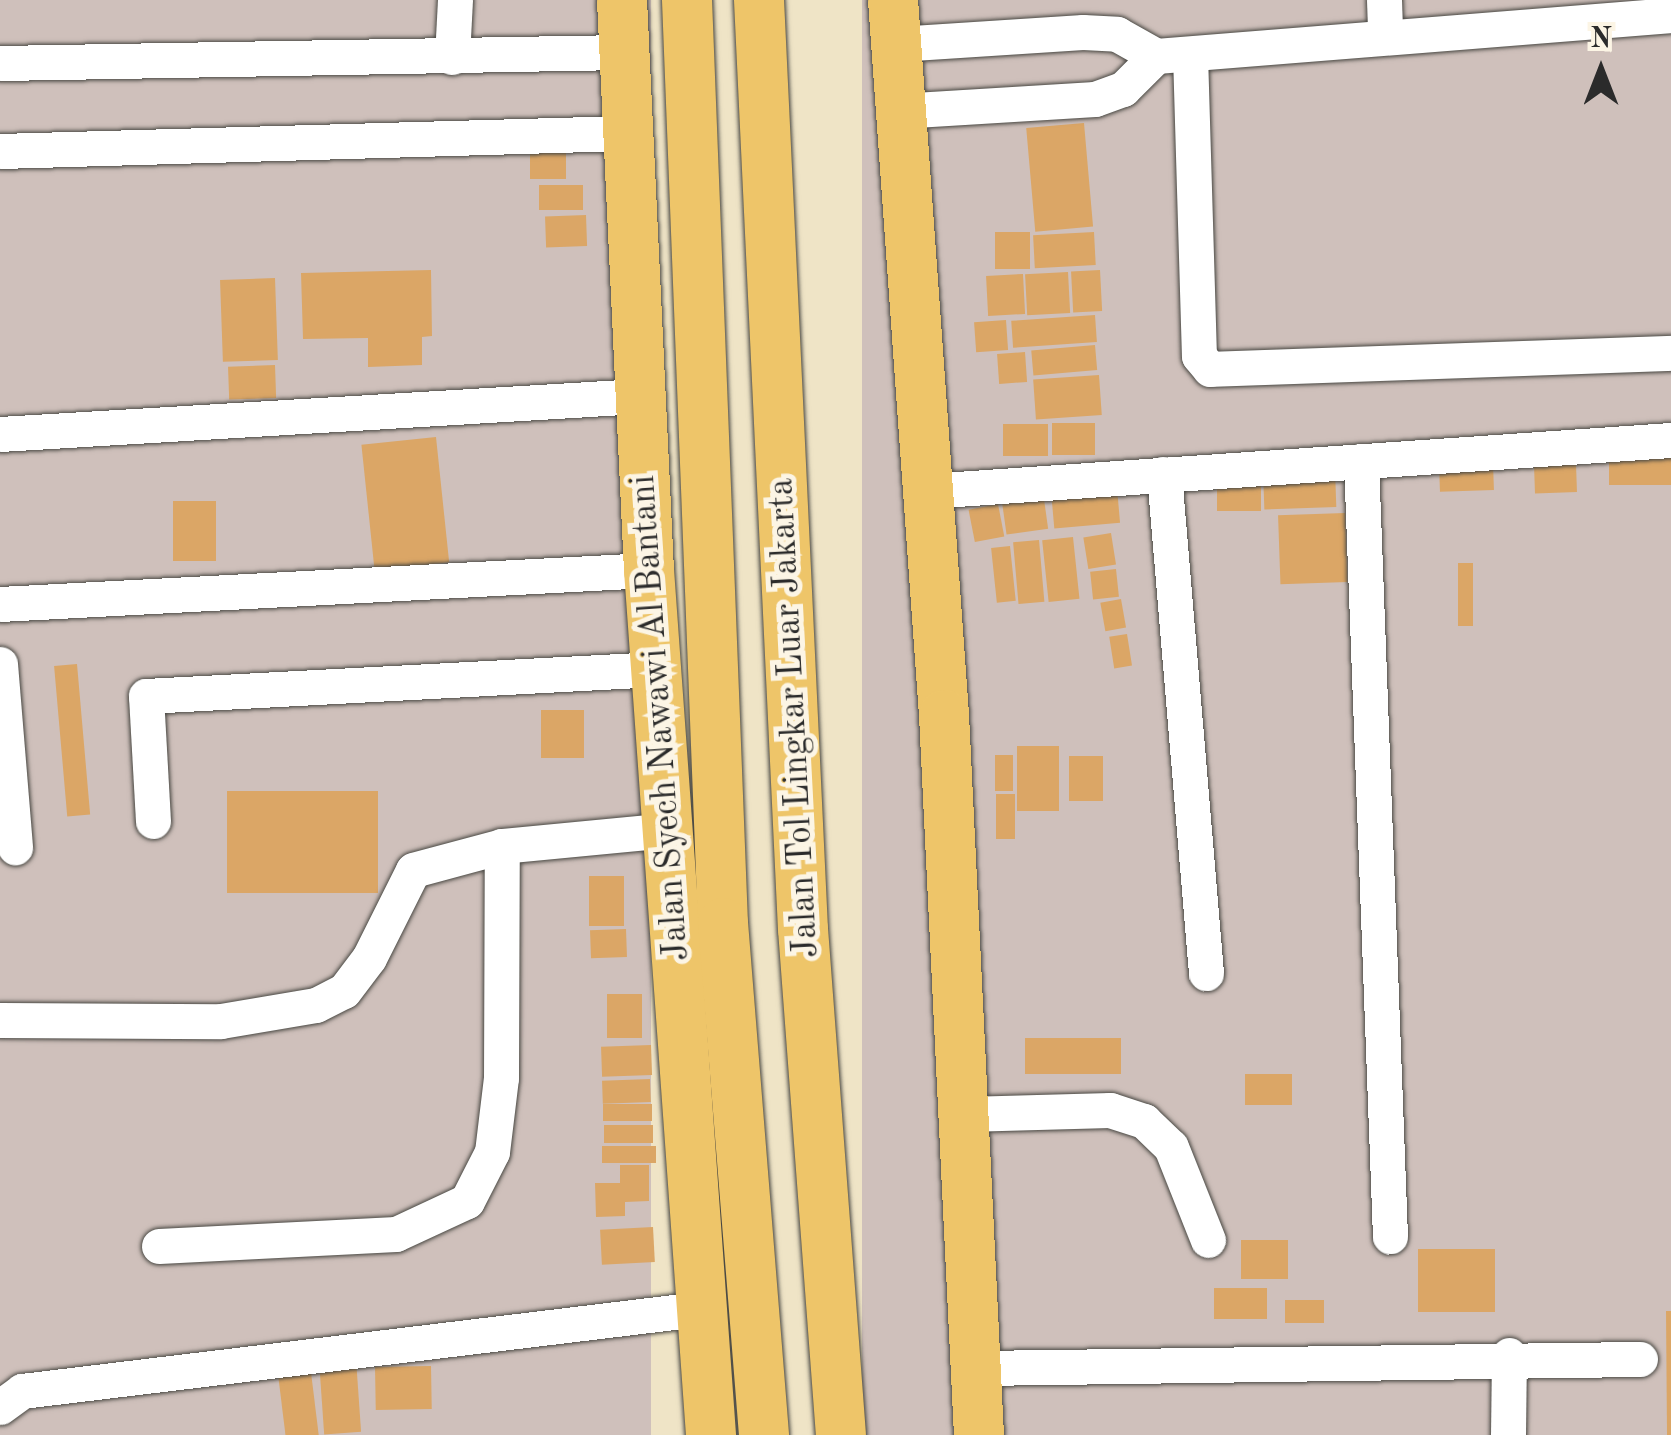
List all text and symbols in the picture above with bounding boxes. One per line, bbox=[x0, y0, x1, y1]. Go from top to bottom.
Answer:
north arrow bbox=[1551, 20, 1651, 120]
text: N bbox=[1590, 26, 1612, 54]
street label: Jalan Syech Nawawi Al Bantani bbox=[623, 474, 699, 962]
street label: Jalan Tol Lingkar Luar Jakarta bbox=[761, 477, 829, 959]

